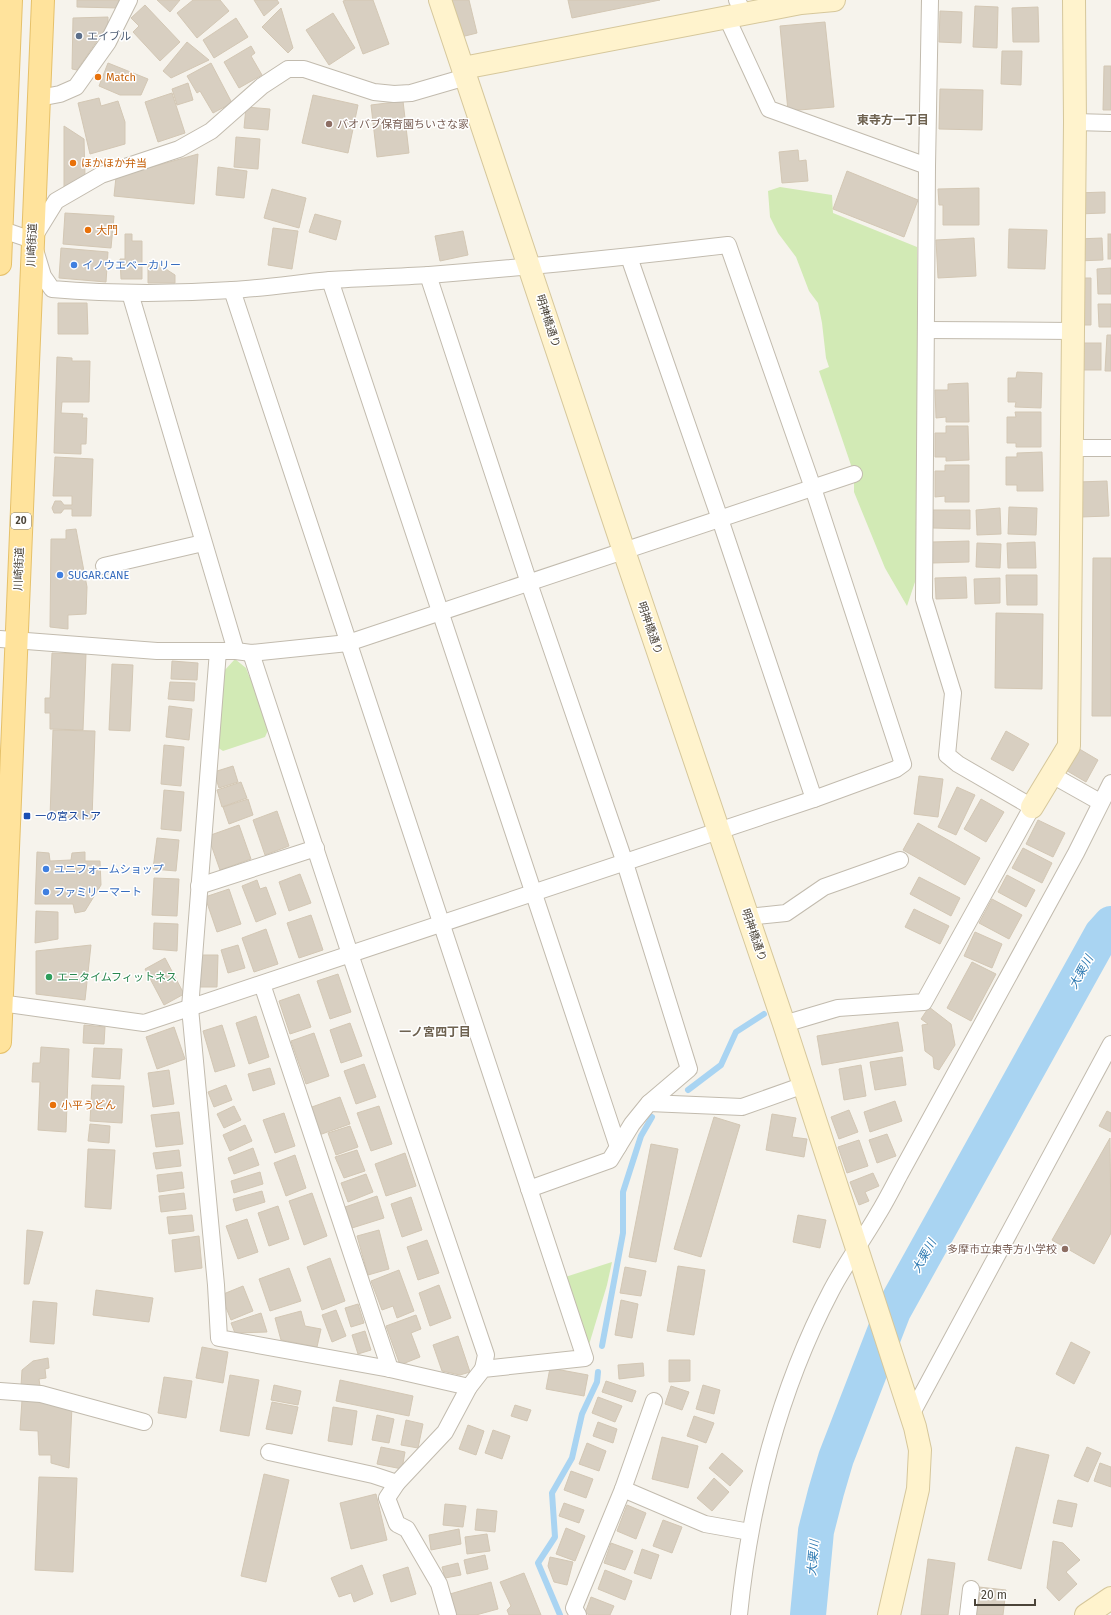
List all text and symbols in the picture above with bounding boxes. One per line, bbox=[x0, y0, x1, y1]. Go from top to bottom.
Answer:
place label: エイブル bbox=[87, 30, 131, 43]
marker: エイブル bbox=[74, 31, 84, 41]
place label: Match bbox=[106, 71, 136, 84]
marker: Match bbox=[93, 72, 103, 82]
district label: 東寺方一丁目 bbox=[857, 113, 929, 127]
place label: バオバブ保育園ちいさな家 bbox=[337, 118, 469, 131]
marker: バオバブ保育園ちいさな家 bbox=[324, 119, 334, 129]
place label: ほかほか弁当 bbox=[81, 157, 147, 170]
marker: ほかほか弁当 bbox=[68, 158, 78, 168]
street label: 川崎街道 bbox=[25, 223, 39, 267]
place label: 大門 bbox=[96, 224, 118, 237]
marker: 大門 bbox=[83, 225, 93, 235]
place label: イノウエベーカリー bbox=[82, 259, 181, 272]
marker: イノウエベーカリー bbox=[69, 260, 79, 270]
street label: 明神橋通り bbox=[533, 293, 563, 349]
road number: 20 bbox=[11, 513, 31, 529]
street label: 川崎街道 bbox=[12, 547, 26, 591]
place label: SUGAR.CANE bbox=[68, 569, 130, 582]
marker: SUGAR.CANE bbox=[55, 570, 65, 580]
street label: 明神橋通り bbox=[635, 600, 665, 656]
place label: 一の宮ストア bbox=[35, 810, 101, 823]
marker: 一の宮ストア bbox=[22, 811, 32, 821]
place label: ユニフォームショップ bbox=[54, 863, 164, 876]
marker: ユニフォームショップ bbox=[41, 864, 51, 874]
place label: ファミリーマート bbox=[54, 886, 142, 899]
marker: ファミリーマート bbox=[41, 887, 51, 897]
street label: 明神橋通り bbox=[739, 907, 769, 963]
water label: 大栗川 bbox=[1066, 951, 1097, 991]
place label: エニタイムフィットネス bbox=[57, 971, 177, 984]
marker: エニタイムフィットネス bbox=[44, 972, 54, 982]
district label: 一ノ宮四丁目 bbox=[399, 1025, 471, 1039]
place label: 小平うどん bbox=[61, 1099, 116, 1112]
marker: 小平うどん bbox=[48, 1100, 58, 1110]
water label: 大栗川 bbox=[909, 1235, 940, 1275]
place label: 多摩市立東寺方小学校 bbox=[947, 1243, 1057, 1256]
marker: 多摩市立東寺方小学校 bbox=[1060, 1244, 1070, 1254]
water label: 大栗川 bbox=[804, 1537, 822, 1577]
scale bar bbox=[975, 1581, 1035, 1607]
text: 20 m bbox=[981, 1588, 1007, 1602]

